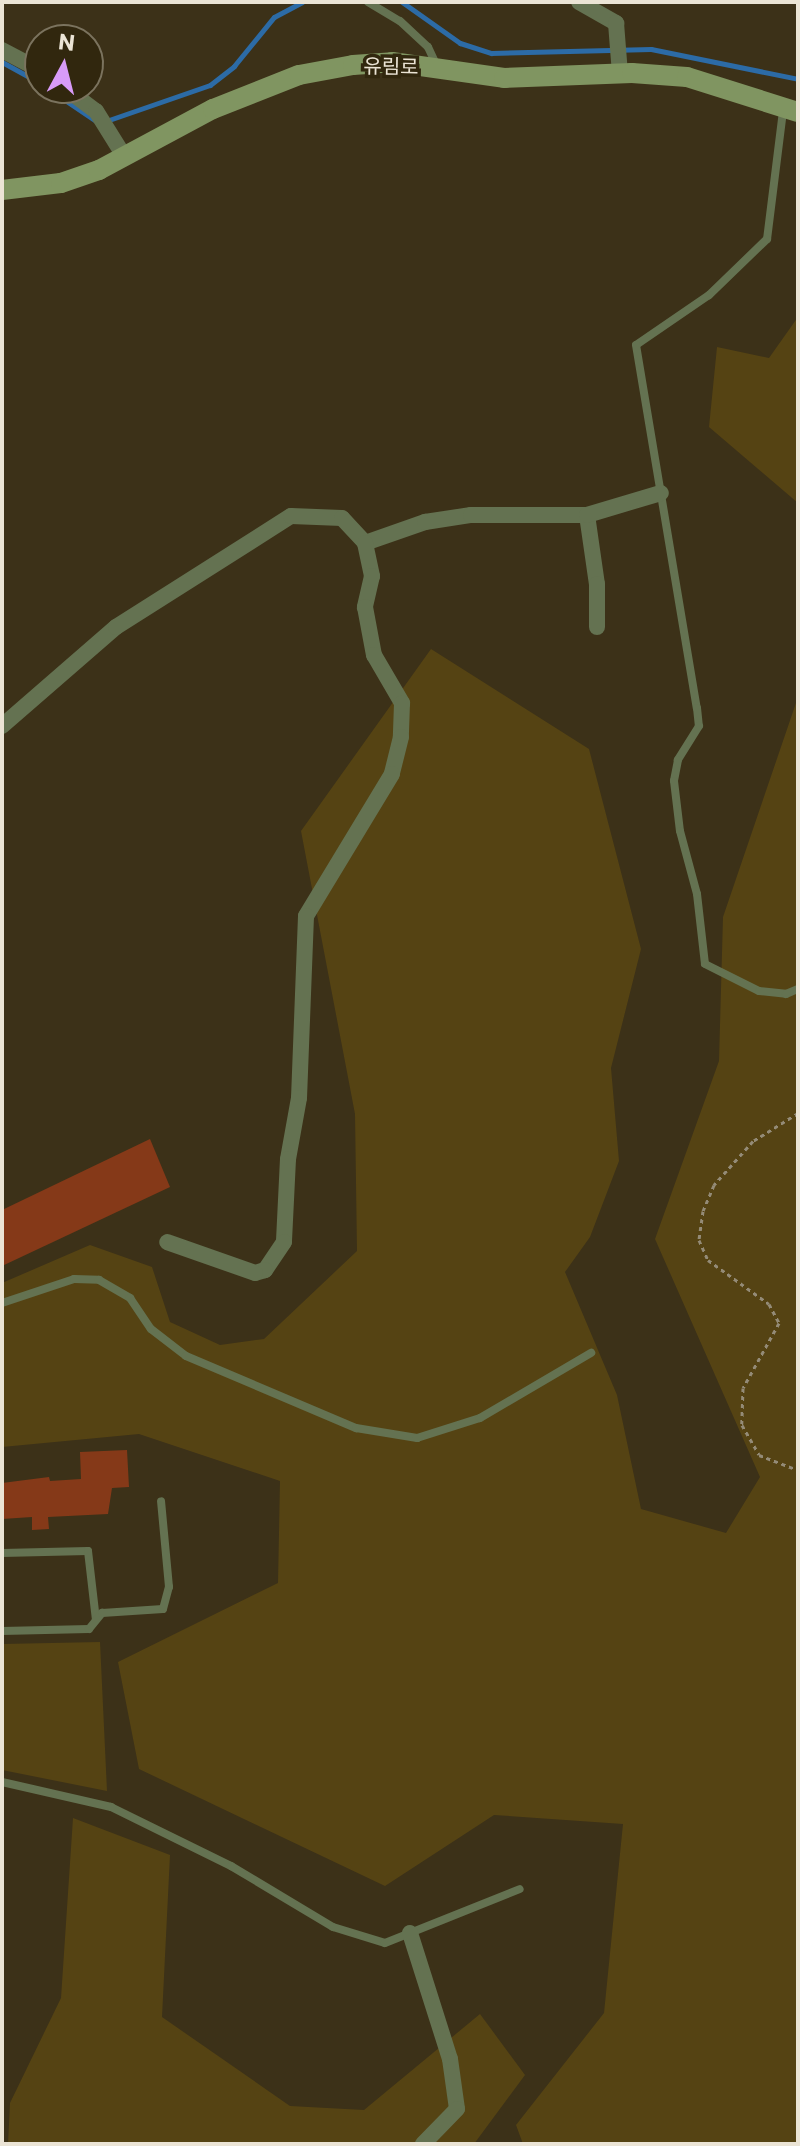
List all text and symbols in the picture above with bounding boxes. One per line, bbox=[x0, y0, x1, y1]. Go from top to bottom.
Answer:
north arrow bbox=[24, 24, 104, 104]
text: N bbox=[57, 27, 77, 56]
street label: 유림로 bbox=[363, 54, 419, 78]

